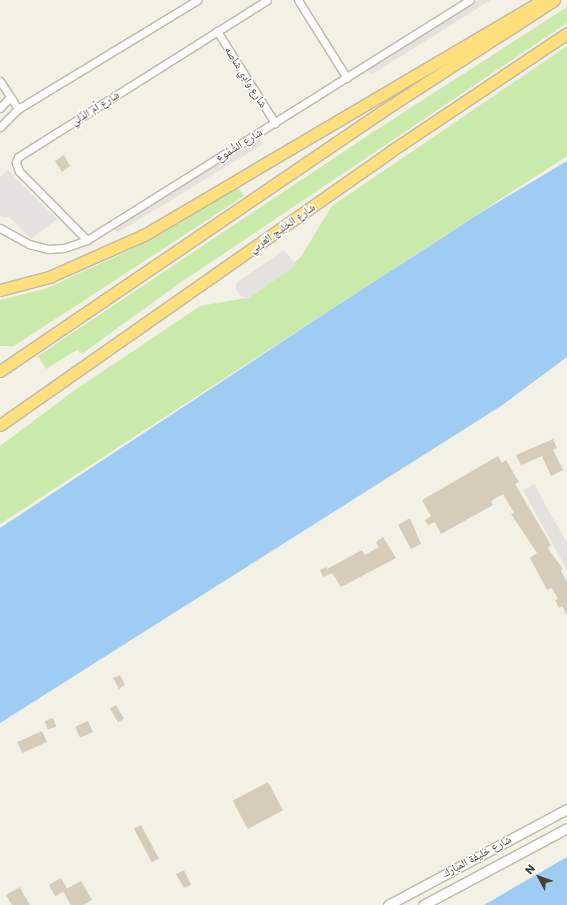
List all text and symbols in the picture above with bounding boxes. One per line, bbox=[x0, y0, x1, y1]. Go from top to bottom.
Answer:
street label: شارع وادِي شاصه bbox=[222, 44, 270, 110]
street label: شارع أم الدِّلِي bbox=[68, 88, 122, 128]
street label: شارع الشُّمُوع bbox=[213, 126, 265, 164]
street label: شارع الخَلِيج العَربِي bbox=[246, 200, 318, 256]
street label: شارع خليفة المبارك bbox=[441, 832, 513, 880]
north arrow bbox=[519, 857, 559, 897]
text: N bbox=[521, 861, 539, 878]

